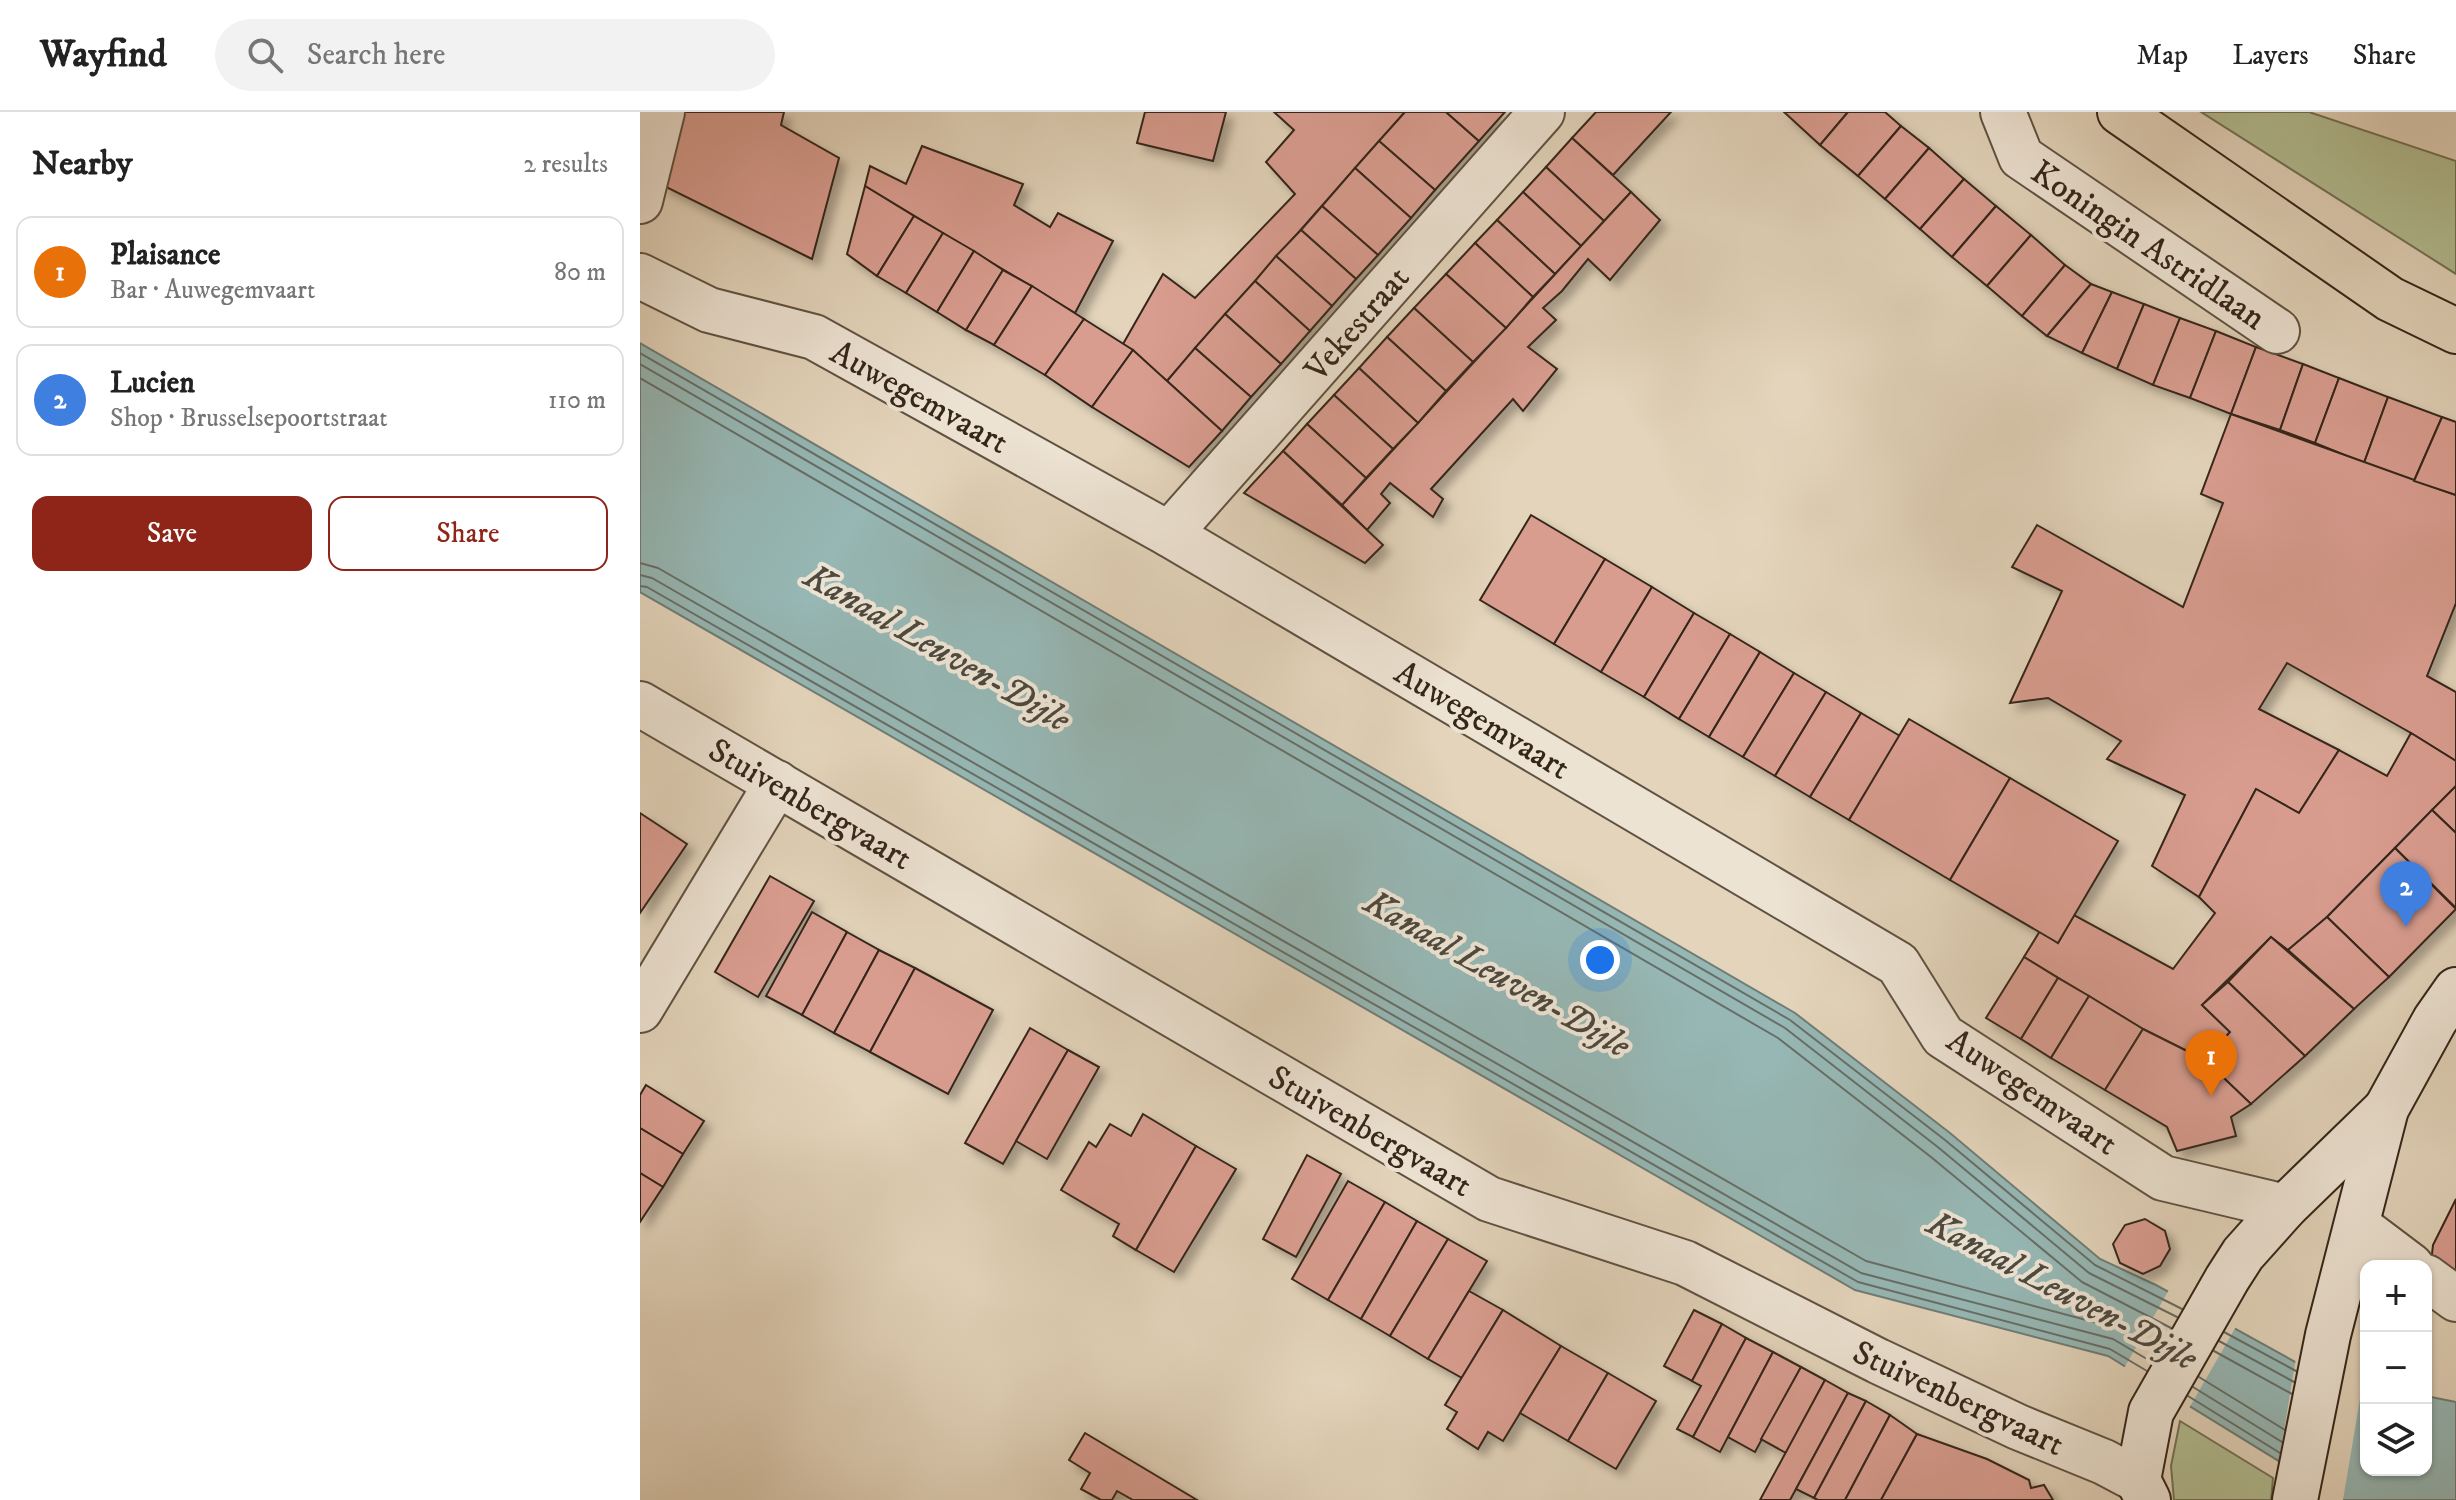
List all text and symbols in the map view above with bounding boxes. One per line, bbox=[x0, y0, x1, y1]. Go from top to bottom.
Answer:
search box bbox=[215, 19, 775, 91]
text: Wayfind bbox=[40, 31, 167, 79]
icon: search bbox=[243, 33, 287, 77]
text: Search here bbox=[307, 37, 445, 74]
text: Map bbox=[2137, 38, 2188, 73]
text: Layers bbox=[2232, 38, 2309, 73]
text: Share bbox=[2353, 38, 2416, 73]
text: Nearby bbox=[32, 143, 133, 185]
text: 2 results bbox=[523, 148, 608, 181]
street label: Koningin Astridlaan bbox=[2023, 152, 2273, 340]
text: Plaisance bbox=[110, 237, 220, 274]
text: 1 bbox=[55, 256, 65, 289]
text: 80 m bbox=[554, 256, 606, 289]
street label: Vekestraat bbox=[1295, 258, 1419, 391]
text: Bar · Auwegemvaart bbox=[110, 274, 315, 307]
street label: Auwegemvaart bbox=[823, 332, 1016, 464]
text: Lucien bbox=[110, 365, 195, 402]
text: 2 bbox=[54, 384, 66, 417]
text: 110 m bbox=[548, 384, 606, 417]
text: Shop · Brusselsepoortstraat bbox=[110, 402, 388, 435]
button: Save bbox=[32, 496, 312, 571]
button: Share bbox=[328, 496, 608, 571]
water label: Kanaal Leuven-Dijle bbox=[794, 553, 1078, 743]
street label: Auwegemvaart bbox=[1387, 652, 1577, 790]
street label: Stuivenbergvaart bbox=[701, 730, 919, 880]
pin: 2 bbox=[2380, 861, 2432, 927]
water label: Kanaal Leuven-Dijle bbox=[1354, 879, 1638, 1069]
your location bbox=[1580, 940, 1620, 980]
street label: Auwegemvaart bbox=[1938, 1020, 2125, 1165]
pin: 1 bbox=[2185, 1030, 2237, 1096]
street label: Stuivenbergvaart bbox=[1261, 1057, 1479, 1207]
water label: Kanaal Leuven-Dijle bbox=[1917, 1200, 2205, 1382]
map controls bbox=[2360, 1260, 2432, 1476]
button: + bbox=[2360, 1260, 2432, 1332]
street label: Stuivenbergvaart bbox=[1846, 1332, 2070, 1466]
button: − bbox=[2360, 1332, 2432, 1404]
button: layers bbox=[2360, 1404, 2432, 1476]

